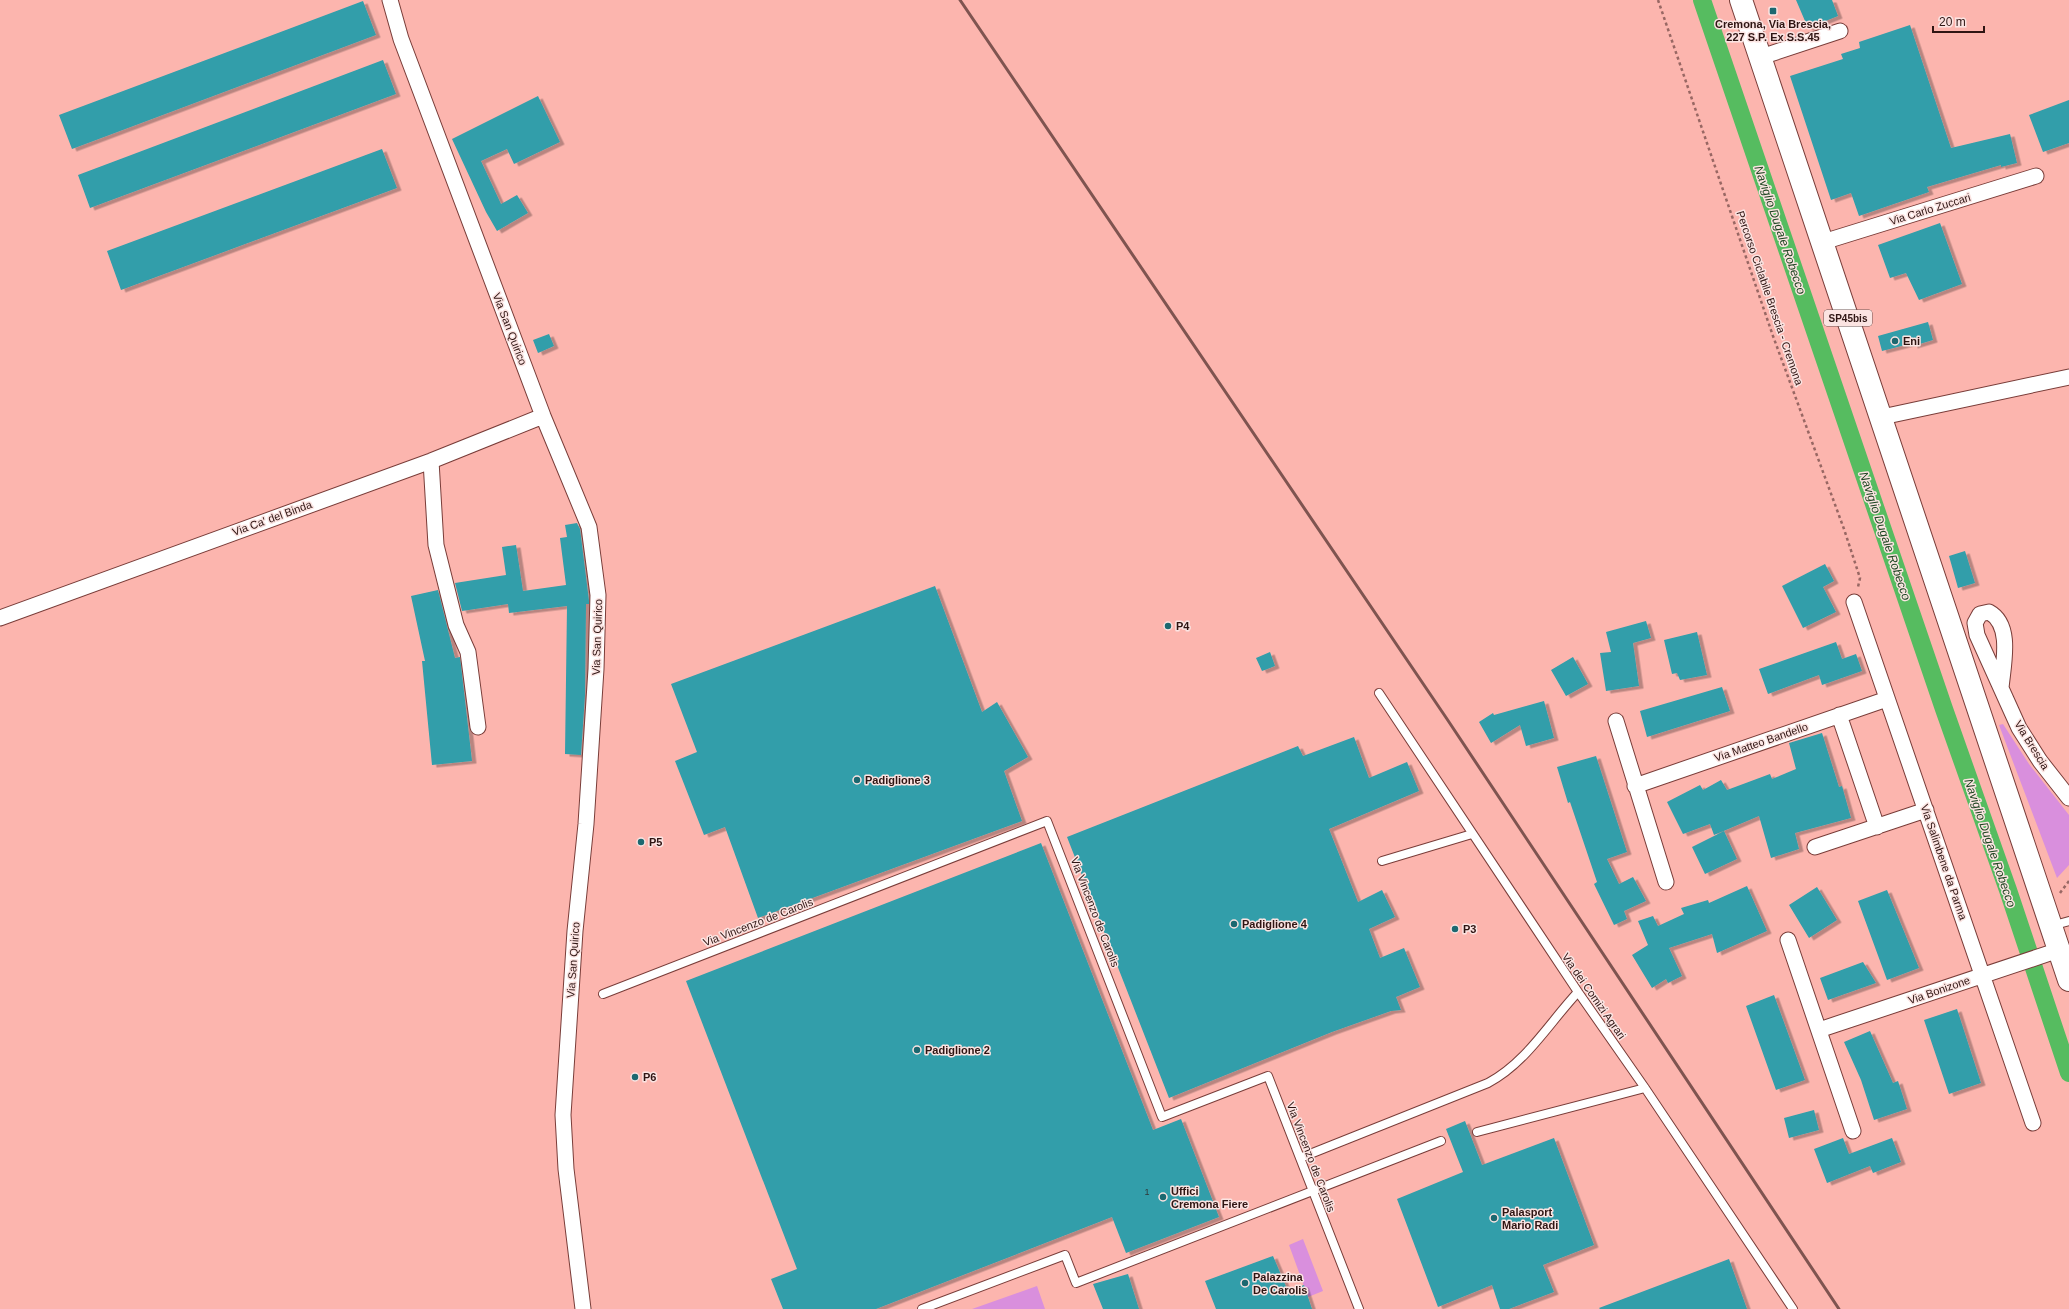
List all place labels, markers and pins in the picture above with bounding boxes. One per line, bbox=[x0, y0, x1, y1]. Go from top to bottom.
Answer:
marker: Cremona, Via Brescia, 227 S.P. Ex S.S.45 bbox=[1768, 6, 1778, 16]
place label: Cremona, Via Brescia, 227 S.P. Ex S.S.45 bbox=[1715, 18, 1831, 43]
place label: Eni bbox=[1903, 335, 1920, 347]
marker: Eni bbox=[1890, 336, 1900, 346]
place label: P4 bbox=[1176, 620, 1190, 632]
marker: P4 bbox=[1163, 621, 1173, 631]
place label: Padiglione 3 bbox=[865, 774, 930, 786]
marker: Padiglione 3 bbox=[852, 775, 862, 785]
place label: P5 bbox=[649, 836, 662, 848]
marker: P5 bbox=[636, 837, 646, 847]
place label: Padiglione 4 bbox=[1242, 918, 1308, 930]
marker: Padiglione 4 bbox=[1229, 919, 1239, 929]
place label: P3 bbox=[1463, 923, 1476, 935]
marker: P3 bbox=[1450, 924, 1460, 934]
place label: Padiglione 2 bbox=[925, 1044, 990, 1056]
marker: Padiglione 2 bbox=[912, 1045, 922, 1055]
place label: P6 bbox=[643, 1071, 656, 1083]
marker: P6 bbox=[630, 1072, 640, 1082]
place label: Uffici Cremona Fiere bbox=[1171, 1185, 1248, 1210]
marker: Uffici Cremona Fiere bbox=[1158, 1192, 1168, 1202]
place label: Palasport Mario Radi bbox=[1502, 1206, 1558, 1231]
marker: Palasport Mario Radi bbox=[1489, 1213, 1499, 1223]
place label: Palazzina De Carolis bbox=[1253, 1271, 1307, 1296]
marker: Palazzina De Carolis bbox=[1240, 1278, 1250, 1288]

